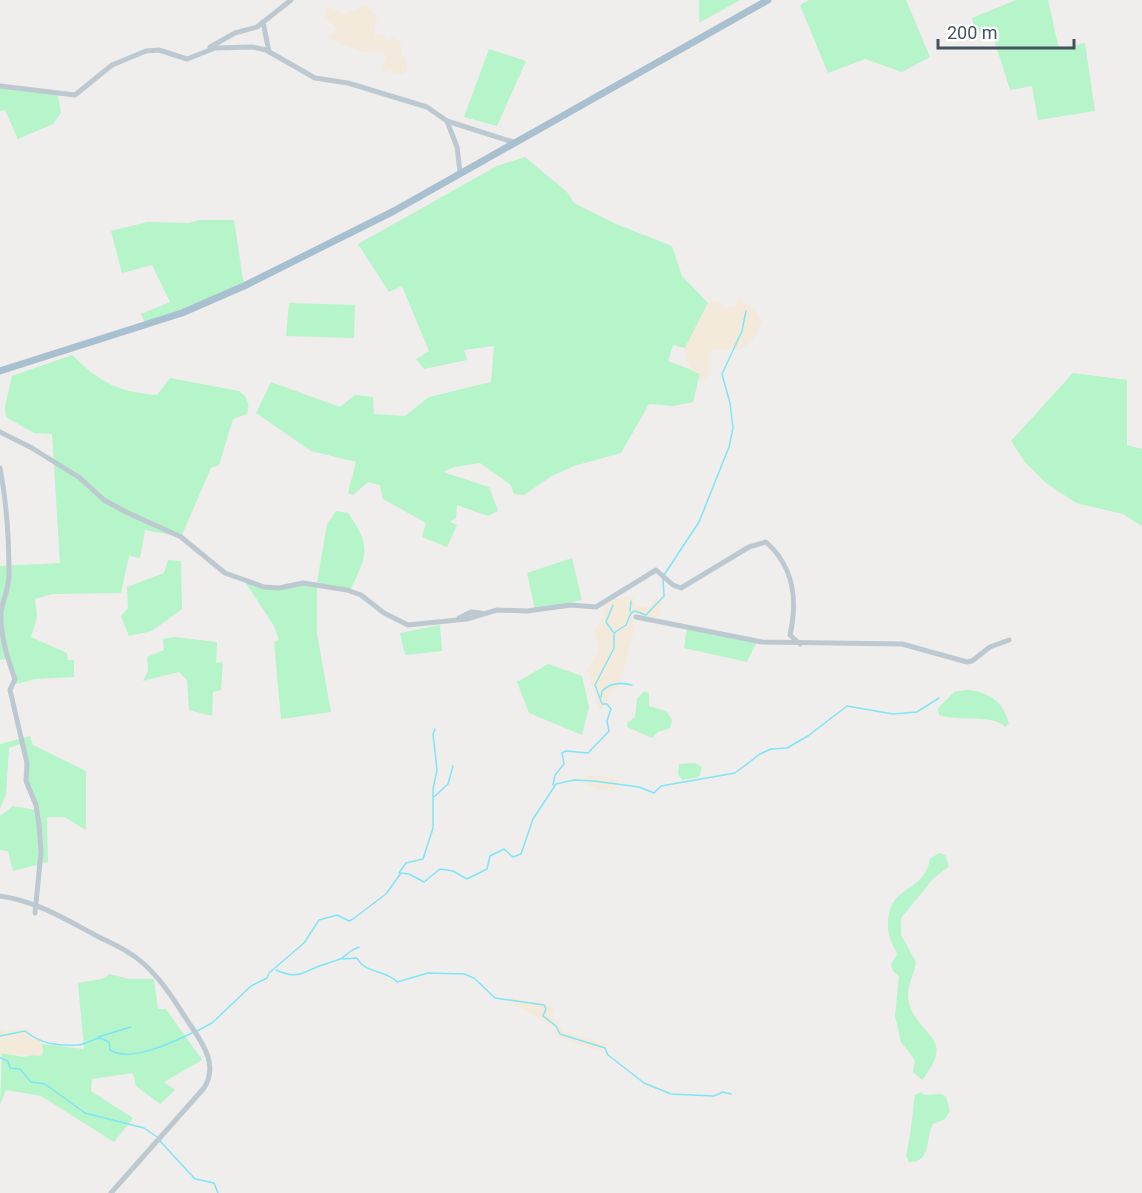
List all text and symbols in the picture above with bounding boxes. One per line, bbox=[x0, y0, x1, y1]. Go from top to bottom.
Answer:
scale bar bbox=[938, 12, 1074, 50]
text: 200 m bbox=[947, 22, 998, 43]

